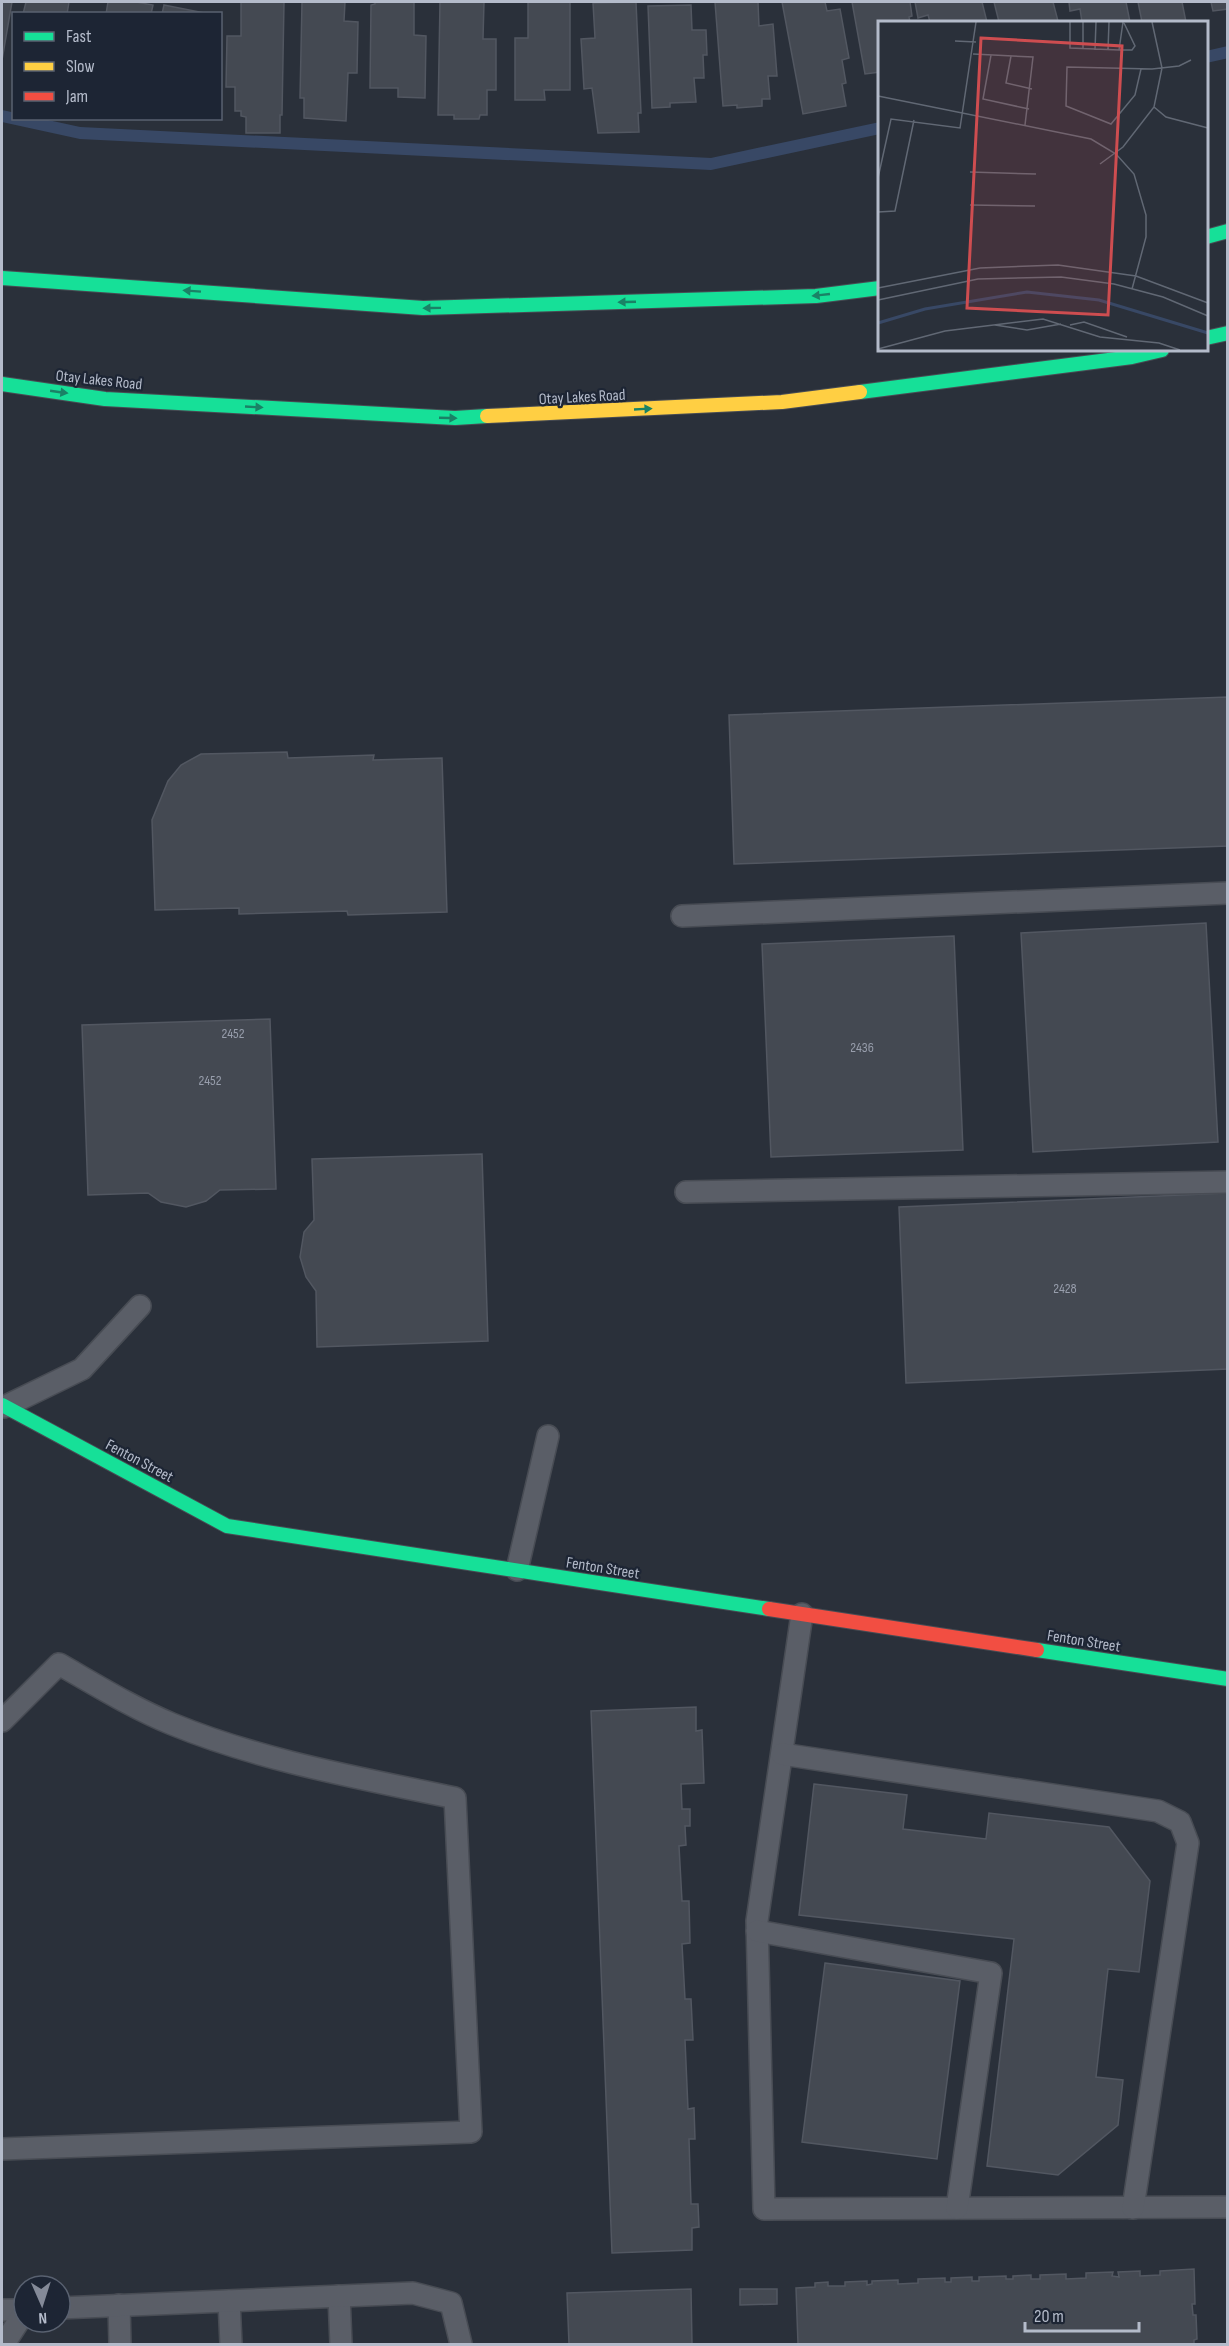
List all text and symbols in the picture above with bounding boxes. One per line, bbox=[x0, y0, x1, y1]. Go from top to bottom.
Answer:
legend bbox=[12, 12, 222, 120]
inset map bbox=[878, 21, 1208, 351]
text: Fast bbox=[66, 26, 92, 47]
text: Slow bbox=[66, 56, 95, 77]
text: Jam bbox=[65, 86, 88, 107]
one-way arrow bbox=[183, 287, 202, 296]
one-way arrow bbox=[812, 291, 831, 300]
one-way arrow bbox=[617, 297, 636, 307]
one-way arrow bbox=[422, 303, 441, 312]
street label: Otay Lakes Road bbox=[55, 367, 143, 394]
street label: Otay Lakes Road bbox=[538, 386, 626, 409]
one-way arrow bbox=[50, 388, 69, 397]
one-way arrow bbox=[244, 402, 263, 412]
one-way arrow bbox=[634, 404, 653, 413]
one-way arrow bbox=[439, 413, 458, 423]
house number: 2452 bbox=[222, 1025, 245, 1042]
house number: 2436 bbox=[850, 1039, 874, 1056]
house number: 2452 bbox=[199, 1072, 222, 1089]
house number: 2428 bbox=[1053, 1280, 1077, 1297]
street label: Fenton Street bbox=[102, 1436, 176, 1487]
street label: Fenton Street bbox=[565, 1553, 641, 1584]
street label: Fenton Street bbox=[1046, 1626, 1122, 1657]
north arrow bbox=[12, 2274, 72, 2334]
scale bar bbox=[1025, 2295, 1139, 2333]
text: 20 m bbox=[1034, 2306, 1064, 2327]
text: N bbox=[38, 2308, 47, 2327]

